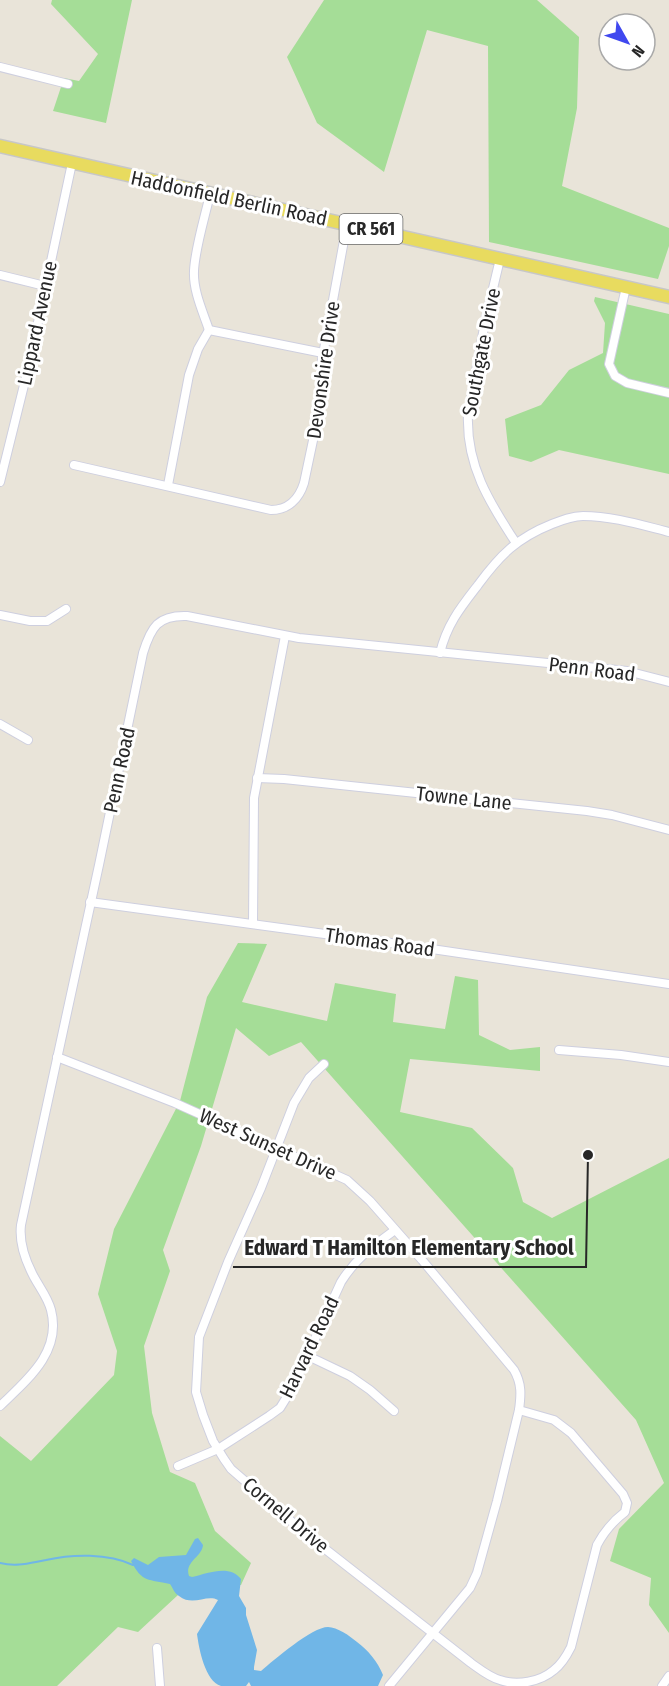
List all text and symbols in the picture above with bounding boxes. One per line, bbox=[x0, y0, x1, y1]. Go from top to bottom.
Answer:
north arrow bbox=[597, 12, 657, 72]
text: N bbox=[628, 42, 648, 61]
street label: Haddonfield Berlin Road bbox=[129, 165, 329, 231]
road number: CR 561 bbox=[340, 214, 403, 244]
street label: Lippard Avenue bbox=[12, 259, 62, 387]
street label: Southgate Drive bbox=[457, 286, 505, 418]
street label: Devonshire Drive bbox=[301, 300, 345, 440]
street label: Penn Road bbox=[547, 652, 637, 686]
street label: Penn Road bbox=[98, 725, 140, 815]
street label: Towne Lane bbox=[415, 781, 513, 815]
street label: Thomas Road bbox=[324, 922, 436, 962]
street label: West Sunset Drive bbox=[196, 1103, 340, 1185]
callout: Edward T Hamilton Elementary School bbox=[233, 1228, 586, 1267]
text: Edward T Hamilton Elementary School bbox=[244, 1235, 574, 1261]
street label: Harvard Road bbox=[274, 1292, 344, 1402]
street label: Cornell Drive bbox=[238, 1472, 334, 1558]

